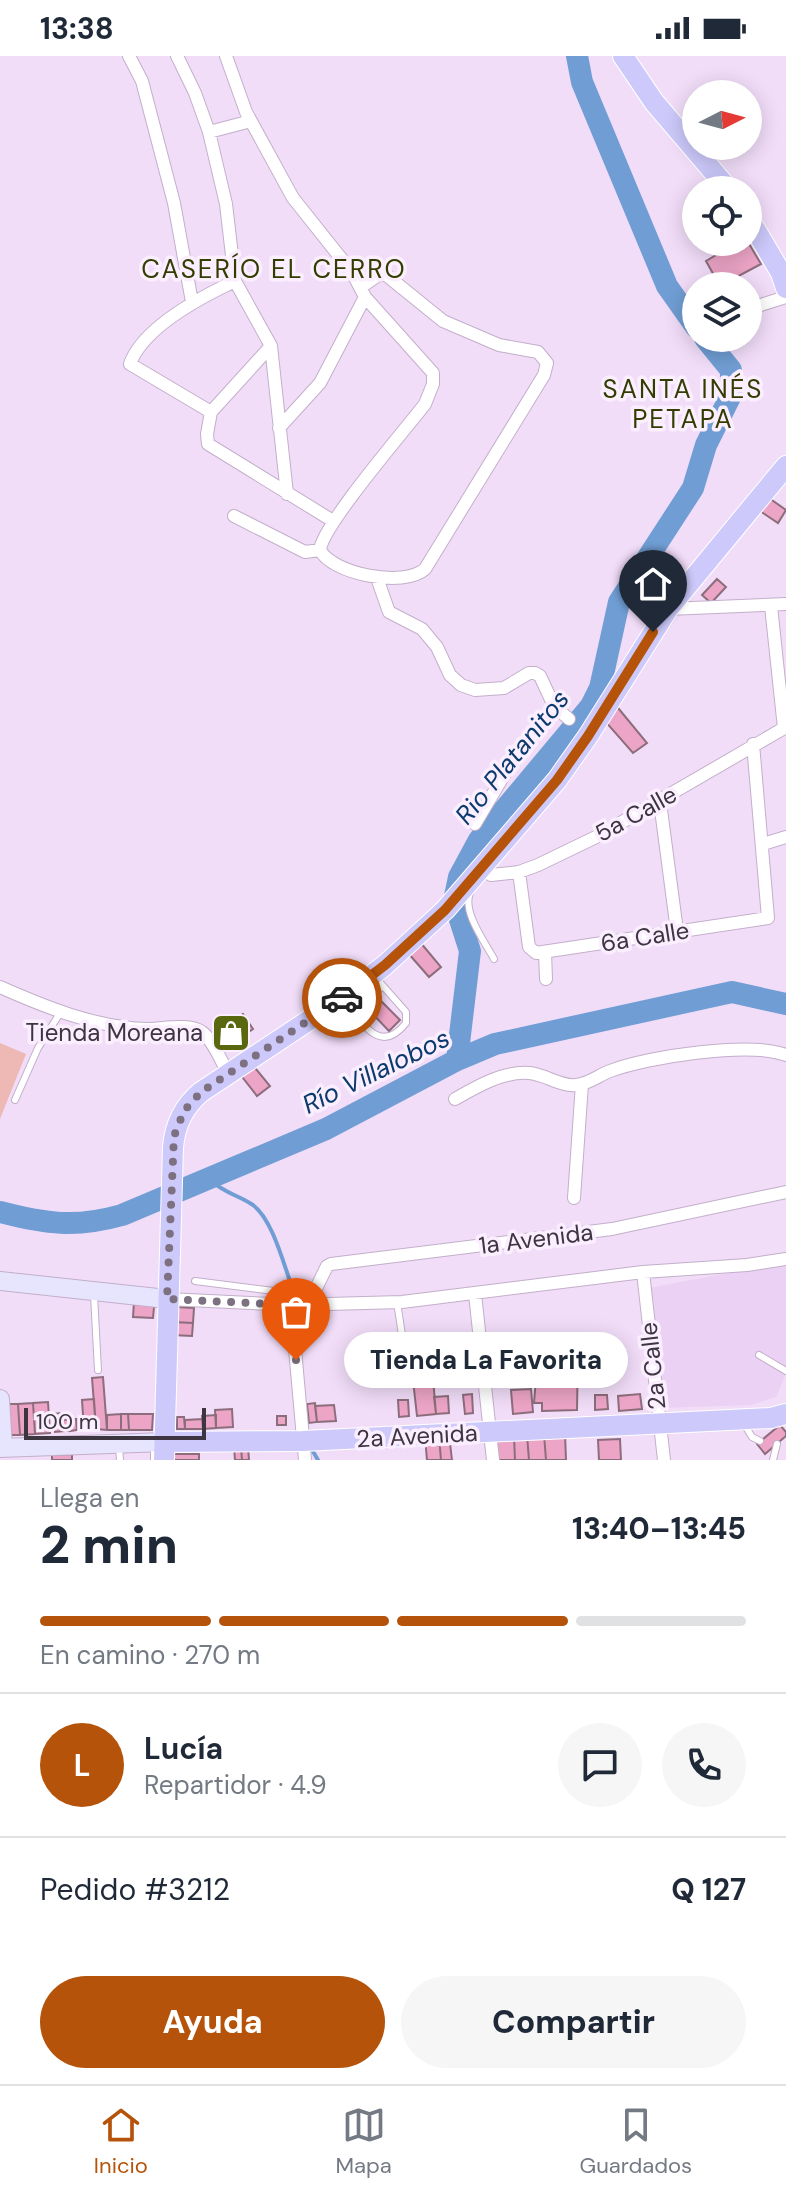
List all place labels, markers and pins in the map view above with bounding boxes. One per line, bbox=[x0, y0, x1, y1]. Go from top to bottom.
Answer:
pin bbox=[619, 550, 687, 632]
shop icon: Tienda Moreana bbox=[210, 1012, 252, 1054]
place label: Tienda Moreana bbox=[26, 1017, 203, 1048]
pin bbox=[262, 1278, 330, 1360]
callout: Tienda La Favorita bbox=[344, 1332, 628, 1388]

